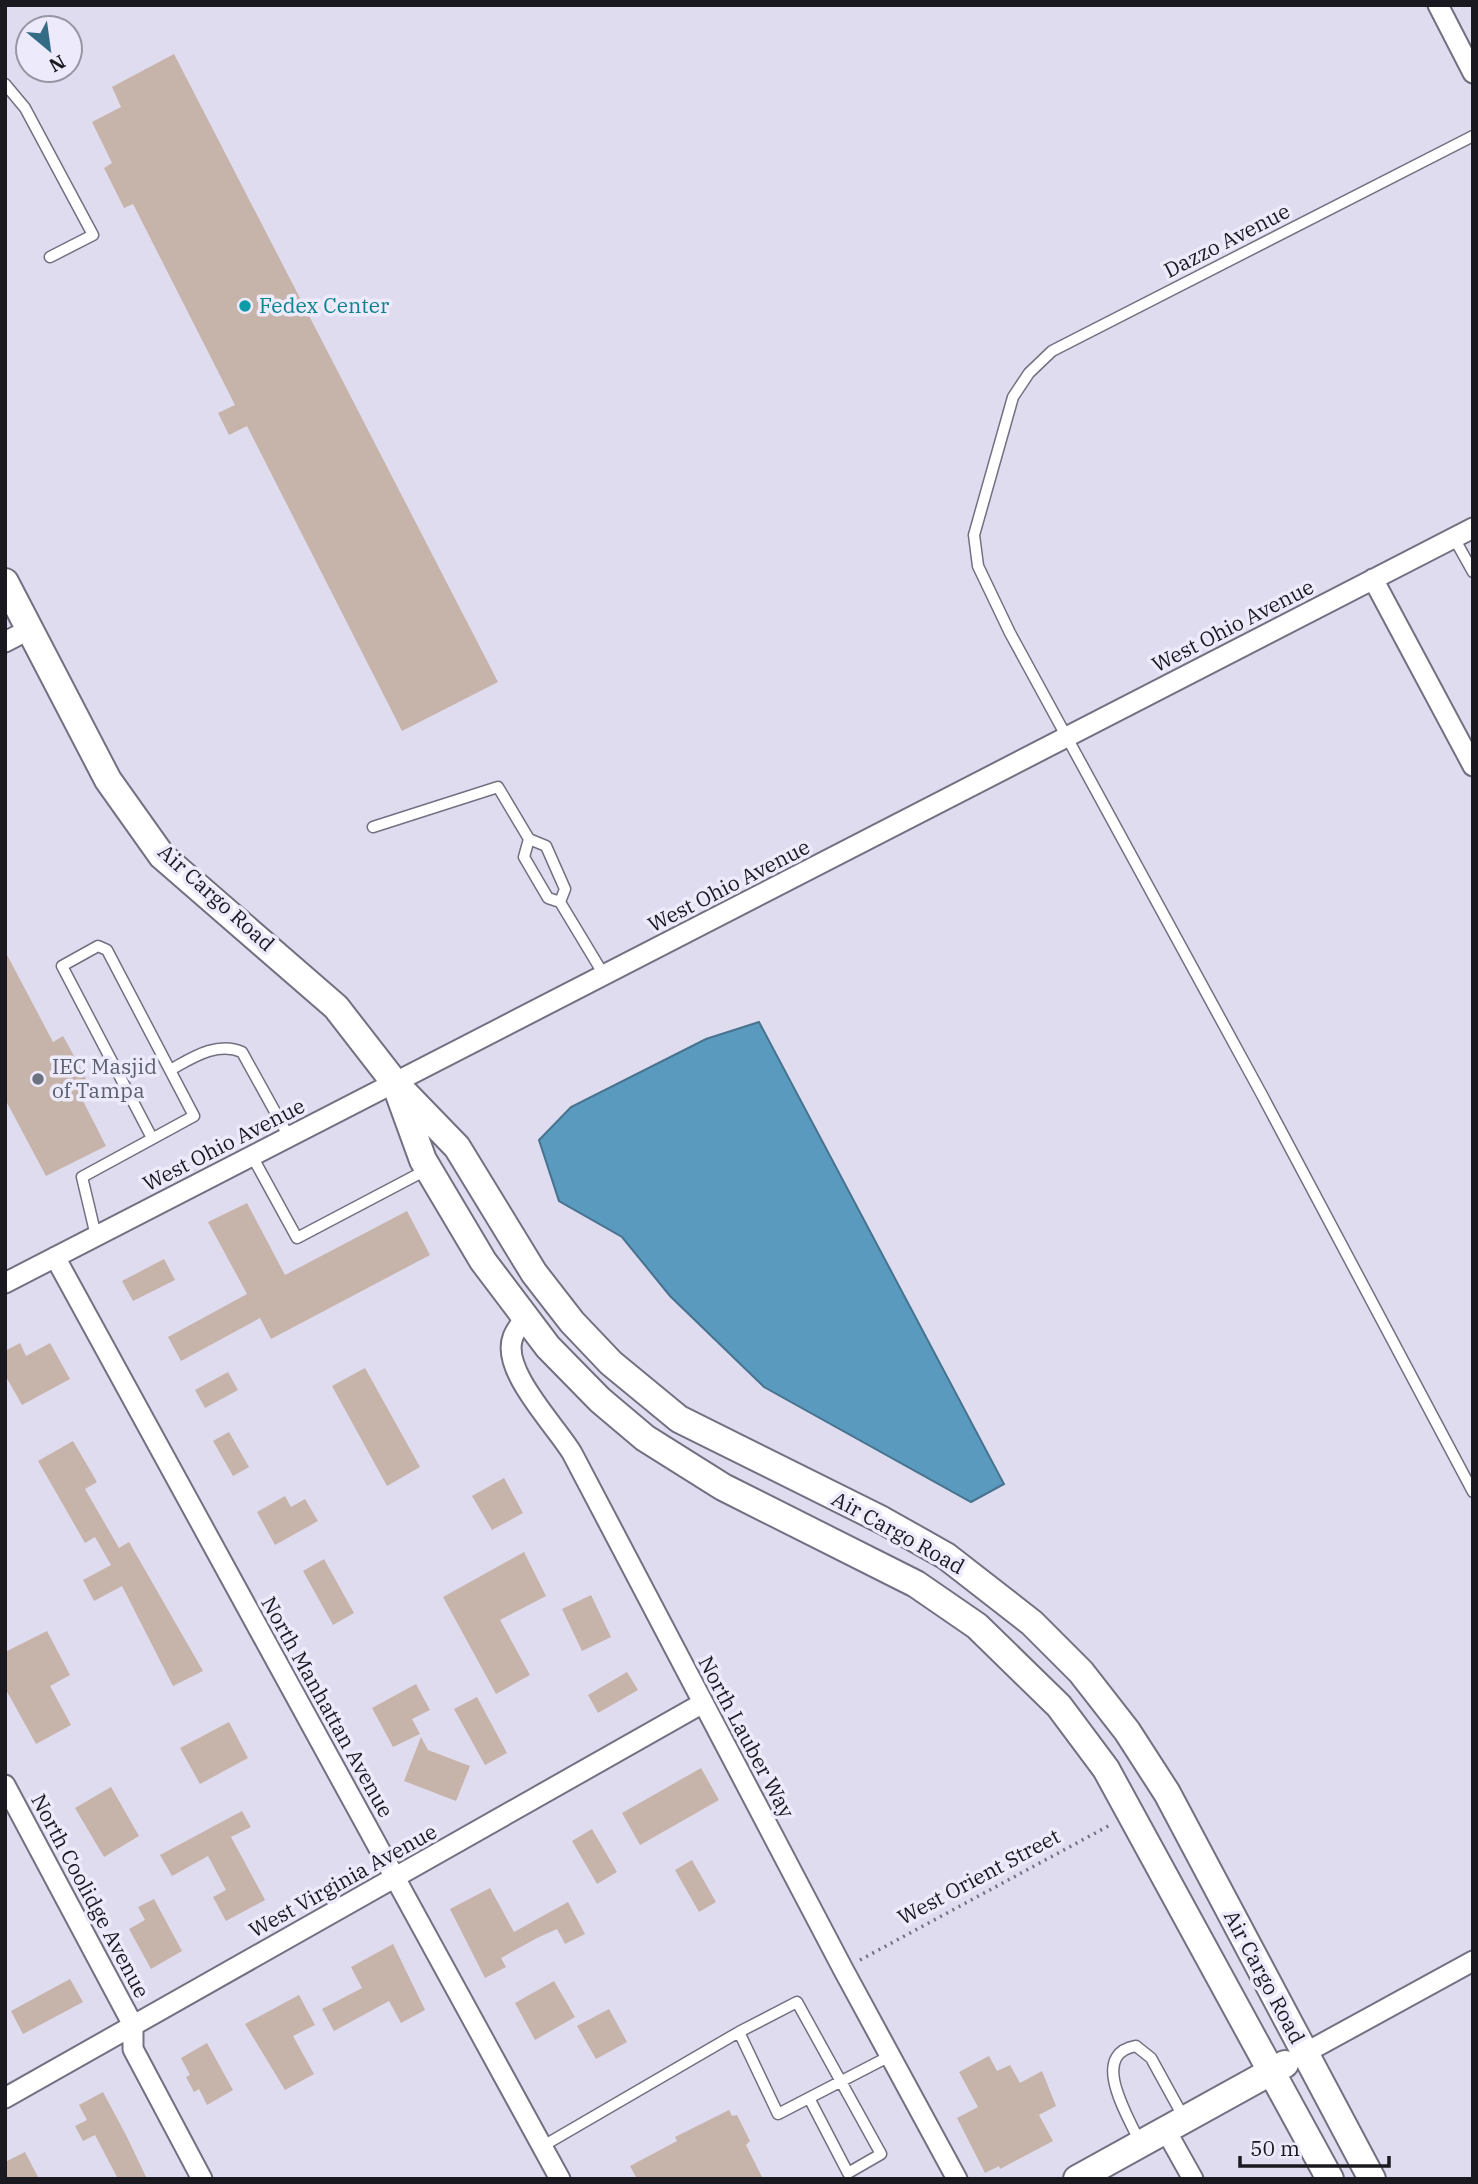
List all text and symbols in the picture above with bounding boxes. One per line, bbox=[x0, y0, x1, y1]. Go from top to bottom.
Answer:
north arrow bbox=[14, 14, 84, 84]
text: N bbox=[45, 50, 70, 78]
street label: Dazzo Avenue bbox=[1159, 196, 1294, 284]
place label: Fedex Center bbox=[259, 291, 390, 319]
marker: Fedex Center bbox=[237, 298, 253, 314]
street label: West Ohio Avenue bbox=[1147, 572, 1318, 678]
street label: West Ohio Avenue bbox=[643, 832, 814, 938]
street label: Air Cargo Road bbox=[153, 838, 281, 957]
place label: IEC Masjid of Tampa bbox=[52, 1052, 157, 1104]
marker: IEC Masjid of Tampa bbox=[30, 1071, 46, 1087]
street label: West Ohio Avenue bbox=[138, 1091, 309, 1197]
street label: Air Cargo Road bbox=[827, 1484, 970, 1580]
street label: North Manhattan Avenue bbox=[255, 1591, 400, 1822]
street label: North Lauber Way bbox=[692, 1651, 802, 1823]
street label: North Coolidge Avenue bbox=[25, 1789, 157, 2002]
street label: West Virginia Avenue bbox=[244, 1817, 441, 1943]
street label: West Orient Street bbox=[893, 1822, 1065, 1931]
street label: Air Cargo Road bbox=[1218, 1905, 1312, 2048]
scale bar bbox=[1240, 2124, 1389, 2168]
text: 50 m bbox=[1250, 2134, 1300, 2162]

